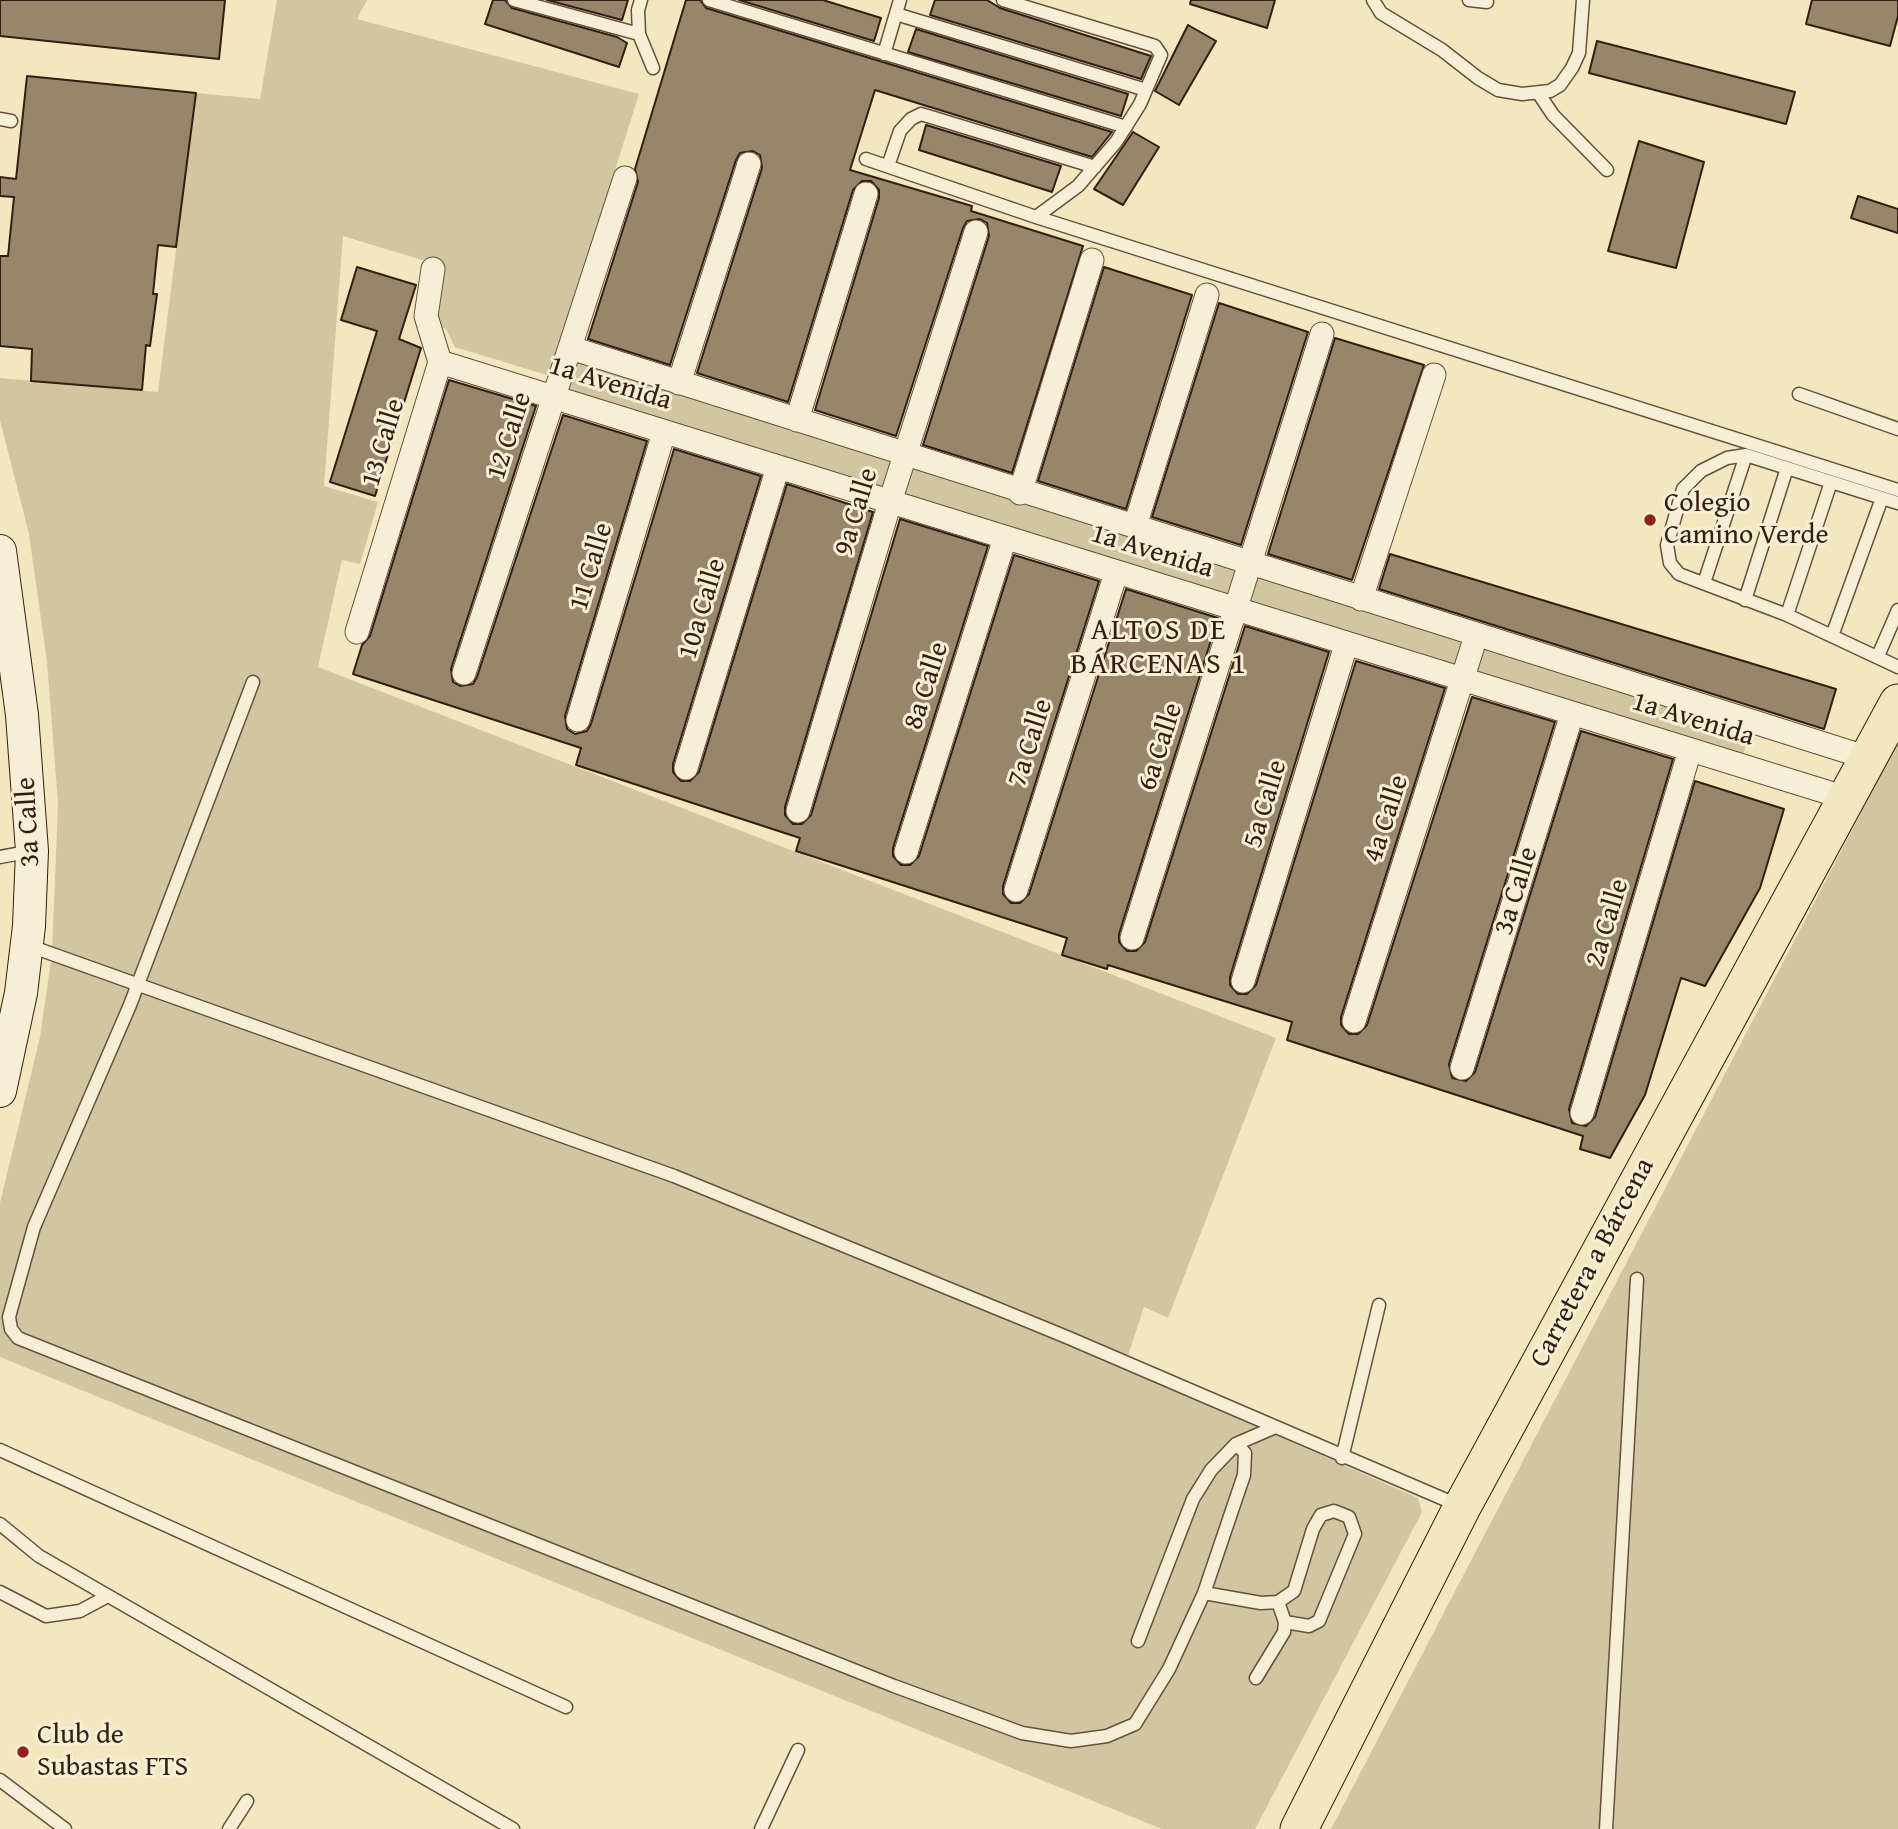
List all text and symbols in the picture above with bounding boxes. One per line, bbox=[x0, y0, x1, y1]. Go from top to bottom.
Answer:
street label: 1a Avenida bbox=[545, 349, 675, 419]
street label: 12 Calle bbox=[480, 388, 540, 484]
street label: 13 Calle bbox=[355, 395, 413, 491]
street label: 9a Calle bbox=[828, 464, 886, 560]
place label: Colegio Camino Verde bbox=[1664, 487, 1829, 553]
marker: Colegio Camino Verde bbox=[1642, 512, 1658, 528]
street label: 1a Avenida bbox=[1087, 517, 1217, 587]
street label: 11 Calle bbox=[563, 519, 621, 615]
street label: 10a Calle bbox=[672, 555, 734, 663]
district label: ALTOS DE BÁRCENAS 1 bbox=[1072, 613, 1246, 684]
street label: 8a Calle bbox=[897, 638, 957, 734]
street label: 1a Avenida bbox=[1628, 685, 1758, 755]
street label: 7a Calle bbox=[1001, 695, 1061, 791]
street label: 6a Calle bbox=[1131, 699, 1191, 795]
street label: 5a Calle bbox=[1237, 756, 1295, 852]
street label: 4a Calle bbox=[1357, 771, 1417, 867]
street label: 3a Calle bbox=[10, 776, 48, 868]
street label: 3a Calle bbox=[1488, 843, 1546, 939]
street label: 2a Calle bbox=[1579, 875, 1637, 971]
street label: Carretera a Bárcena bbox=[1524, 1153, 1662, 1373]
place label: Club de Subastas FTS bbox=[37, 1719, 188, 1785]
marker: Club de Subastas FTS bbox=[15, 1744, 31, 1760]

